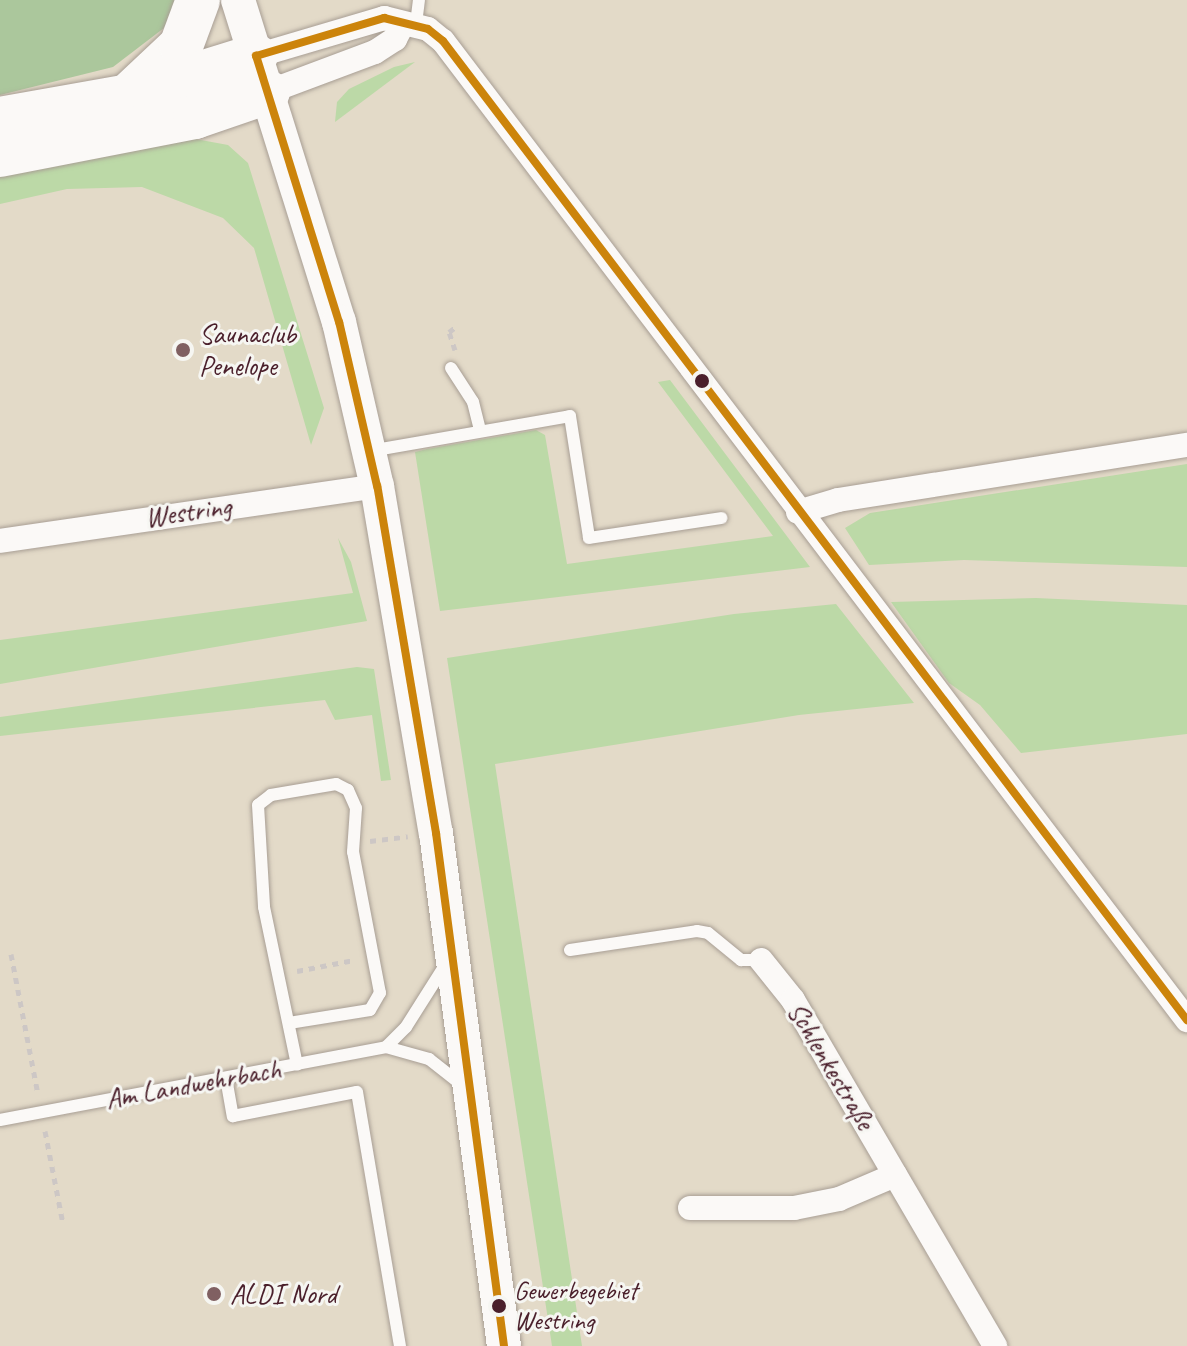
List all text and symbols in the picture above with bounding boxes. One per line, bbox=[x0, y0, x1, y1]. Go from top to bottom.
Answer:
place label: Saunaclub Penelope bbox=[199, 317, 296, 383]
marker: Saunaclub Penelope bbox=[174, 341, 192, 359]
unlabelled marker bbox=[694, 373, 710, 389]
street label: Westring bbox=[143, 489, 233, 535]
street label: Schlenkestraße bbox=[780, 996, 882, 1136]
street label: Am Landwehrbach bbox=[103, 1052, 283, 1116]
place label: Gewerbegebiet Westring bbox=[514, 1275, 637, 1336]
place label: ALDI Nord bbox=[230, 1277, 338, 1311]
marker: ALDI Nord bbox=[205, 1285, 223, 1303]
marker: Gewerbegebiet Westring bbox=[491, 1298, 507, 1314]

